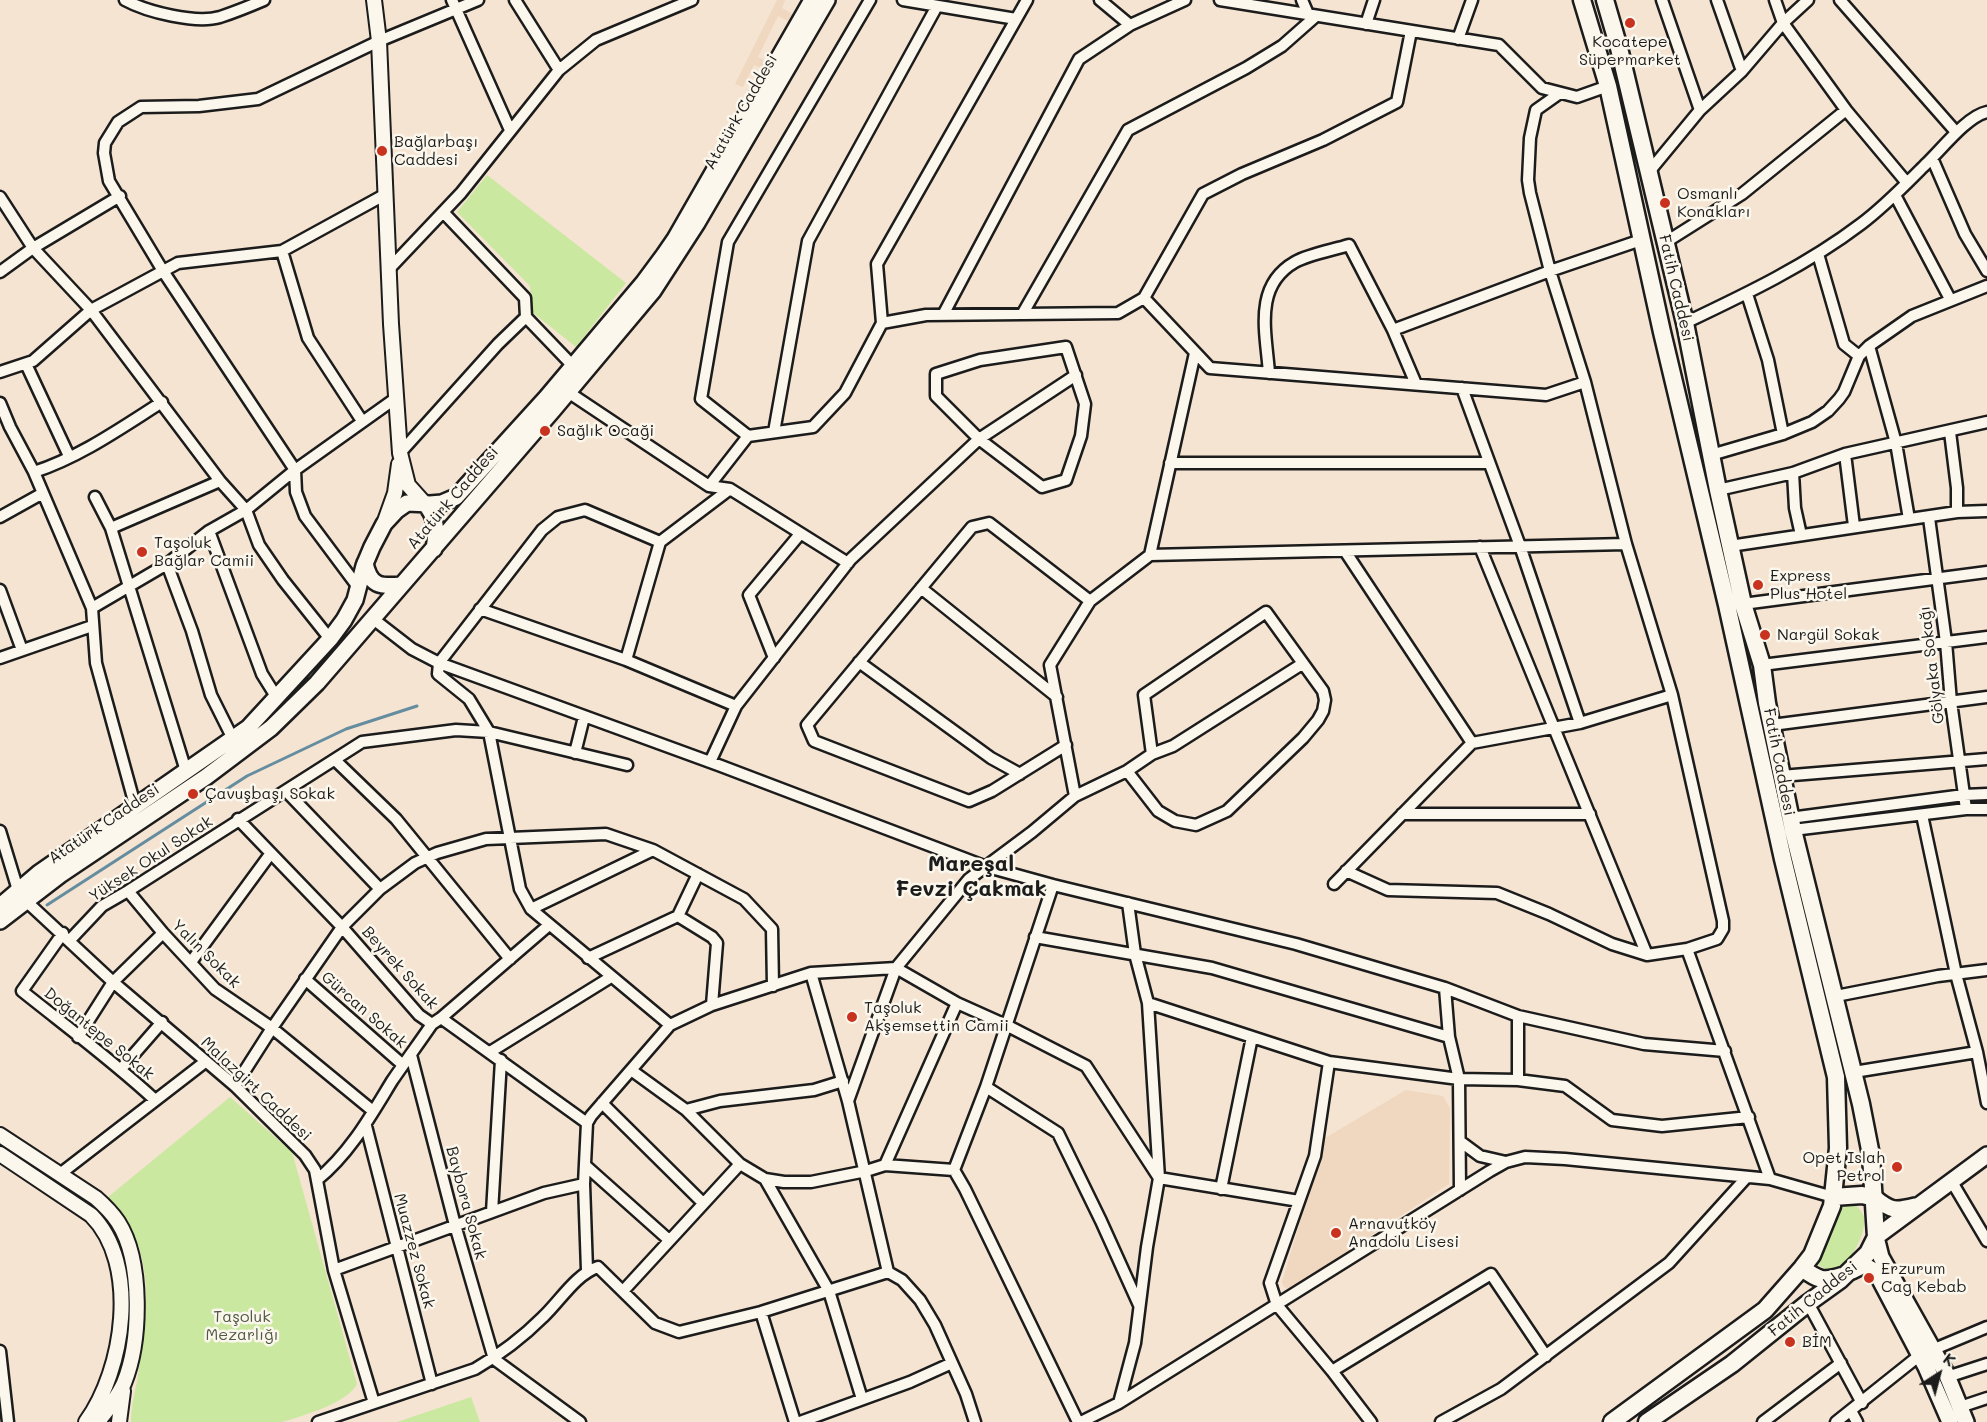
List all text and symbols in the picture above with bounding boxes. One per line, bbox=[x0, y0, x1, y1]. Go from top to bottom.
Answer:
marker: Kocatepe Süpermarket bbox=[1623, 16, 1637, 30]
place label: Kocatepe Süpermarket bbox=[1579, 32, 1681, 70]
street label: Atatürk Caddesi bbox=[700, 51, 782, 173]
place label: Bağlarbaşı Caddesi bbox=[394, 132, 478, 170]
marker: Bağlarbaşı Caddesi bbox=[375, 144, 389, 158]
place label: Osmanlı Konakları bbox=[1677, 184, 1751, 222]
marker: Osmanlı Konakları bbox=[1658, 196, 1672, 210]
street label: Fatih Caddesi bbox=[1654, 233, 1698, 343]
place label: Sağlık Ocaği bbox=[557, 421, 654, 441]
marker: Sağlık Ocaği bbox=[538, 424, 552, 438]
street label: Atatürk Caddesi bbox=[403, 443, 503, 553]
place label: Taşoluk Bağlar Camii bbox=[154, 533, 254, 571]
marker: Taşoluk Bağlar Camii bbox=[135, 545, 149, 559]
place label: Express Plus Hotel bbox=[1770, 566, 1847, 604]
marker: Express Plus Hotel bbox=[1751, 578, 1765, 592]
street label: Gölyaka Sokağı bbox=[1915, 605, 1949, 725]
place label: Nargül Sokak bbox=[1777, 625, 1879, 645]
marker: Nargül Sokak bbox=[1758, 628, 1772, 642]
street label: Fatih Caddesi bbox=[1759, 707, 1799, 817]
street label: Atatürk Caddesi bbox=[45, 780, 163, 868]
place label: Çavuşbaşı Sokak bbox=[205, 784, 335, 804]
marker: Çavuşbaşı Sokak bbox=[186, 787, 200, 801]
street label: Yüksek Okul Sokak bbox=[86, 812, 216, 906]
district label: Mareşal Fevzi Çakmak bbox=[895, 851, 1047, 902]
street label: Yalın Sokak bbox=[168, 916, 244, 992]
street label: Beyrek Sokak bbox=[358, 922, 442, 1014]
street label: Gürcan Sokak bbox=[317, 968, 411, 1052]
street label: Doğantepe Sokak bbox=[40, 984, 158, 1084]
place label: Taşoluk Akşemsettin Camii bbox=[864, 998, 1009, 1036]
marker: Taşoluk Akşemsettin Camii bbox=[845, 1010, 859, 1024]
street label: Malazgirt Caddesi bbox=[197, 1033, 315, 1145]
street label: Baybora Sokak bbox=[442, 1144, 490, 1262]
place label: Opet Islah Petrol bbox=[1803, 1148, 1885, 1186]
marker: Opet Islah Petrol bbox=[1890, 1160, 1904, 1174]
street label: Muazzez Sokak bbox=[389, 1191, 439, 1311]
place label: Arnavutköy Anadolu Lisesi bbox=[1348, 1214, 1459, 1252]
marker: Arnavutköy Anadolu Lisesi bbox=[1329, 1226, 1343, 1240]
street label: Fatih Caddesi bbox=[1765, 1257, 1861, 1341]
place label: Erzurum Cag Kebab bbox=[1881, 1259, 1967, 1297]
marker: Erzurum Cag Kebab bbox=[1862, 1271, 1876, 1285]
park label: Taşoluk Mezarlığı bbox=[206, 1307, 278, 1345]
place label: BİM bbox=[1802, 1332, 1832, 1352]
marker: BİM bbox=[1783, 1335, 1797, 1349]
north arrow bbox=[1909, 1344, 1969, 1404]
text: K bbox=[1939, 1347, 1960, 1371]

